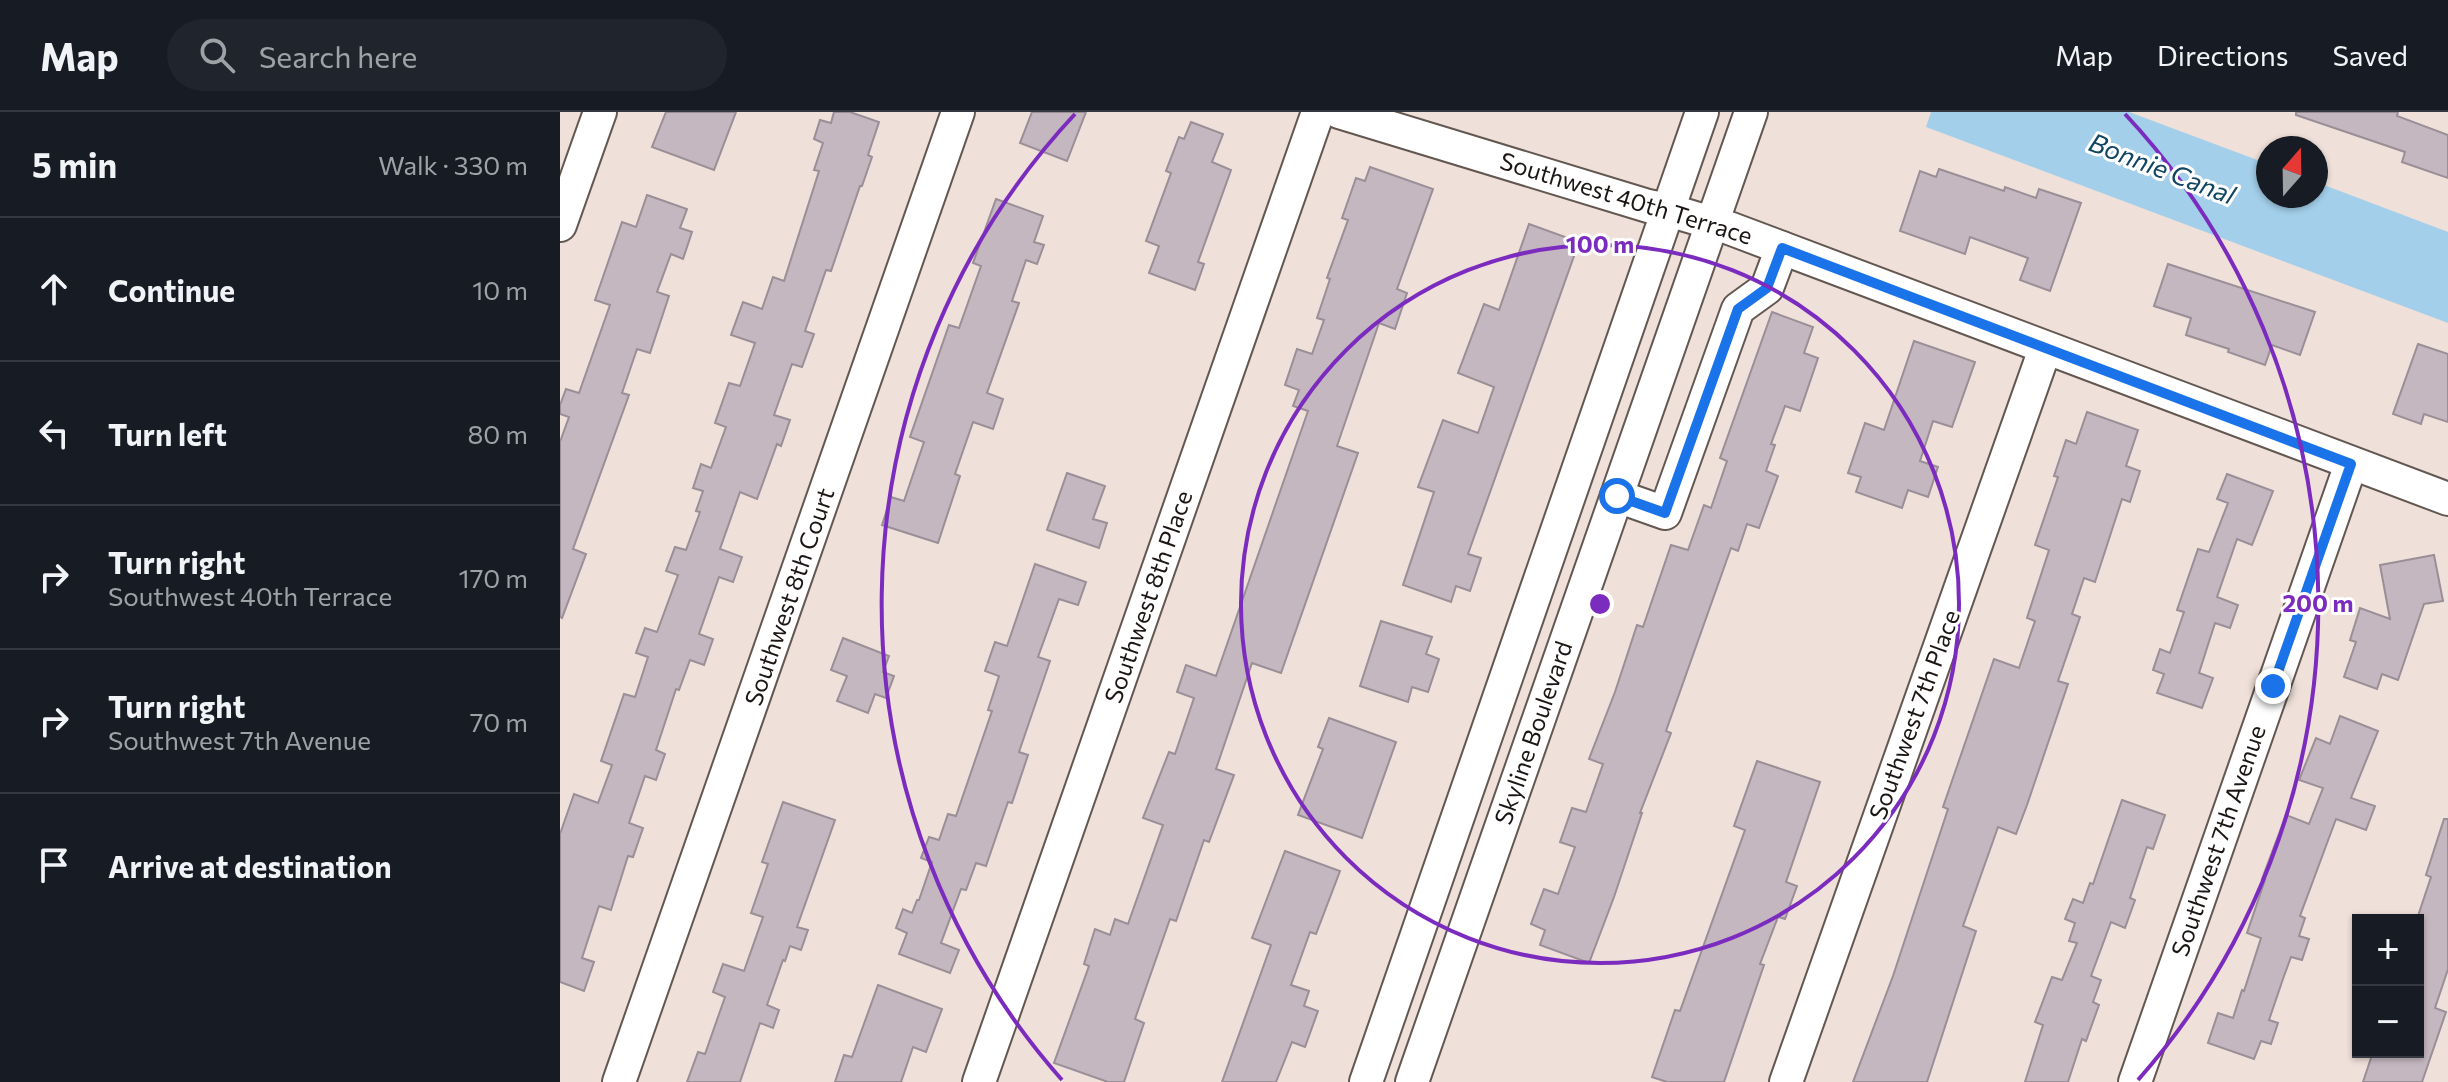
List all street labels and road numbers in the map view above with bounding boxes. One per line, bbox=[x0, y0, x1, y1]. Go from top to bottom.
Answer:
street label: Southwest 40th Terrace bbox=[1497, 145, 1756, 250]
street label: Southwest 8th Court bbox=[738, 484, 839, 709]
street label: Southwest 8th Place bbox=[1098, 486, 1198, 707]
street label: Southwest 7th Place bbox=[1862, 606, 1965, 823]
street label: Skyline Boulevard bbox=[1488, 637, 1578, 828]
street label: Southwest 7th Avenue bbox=[2164, 721, 2271, 960]

